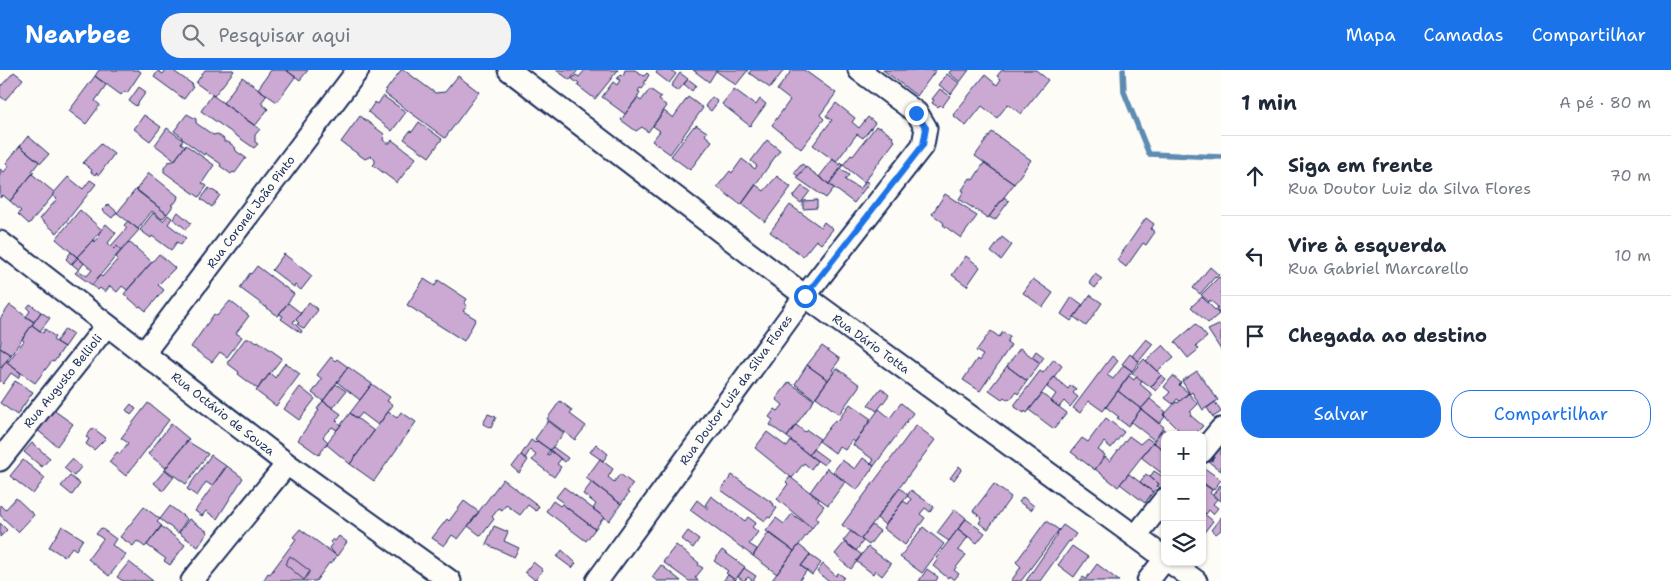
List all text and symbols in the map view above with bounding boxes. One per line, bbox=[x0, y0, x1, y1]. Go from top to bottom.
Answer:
search box bbox=[161, 13, 511, 58]
text: Nearbee bbox=[25, 19, 131, 51]
icon: search bbox=[179, 21, 207, 49]
text: Pesquisar aqui bbox=[219, 23, 351, 48]
text: Mapa bbox=[1346, 23, 1396, 47]
text: Camadas bbox=[1424, 23, 1504, 47]
text: Compartilhar bbox=[1532, 23, 1646, 47]
text: 1 min bbox=[1241, 89, 1297, 117]
text: A pé · 80 m bbox=[1559, 92, 1651, 113]
route end bbox=[905, 102, 928, 125]
street label: Rua Coronel João Pinto bbox=[203, 152, 299, 272]
text: Siga em frente bbox=[1288, 153, 1433, 178]
icon: ahead bbox=[1241, 162, 1269, 190]
text: 70 m bbox=[1610, 165, 1651, 186]
text: Rua Doutor Luiz da Silva Flores bbox=[1288, 178, 1531, 199]
text: Vire à esquerda bbox=[1288, 233, 1446, 258]
icon: left bbox=[1241, 242, 1269, 270]
text: 10 m bbox=[1614, 245, 1651, 266]
text: Rua Gabriel Marcarello bbox=[1288, 258, 1469, 279]
route start bbox=[794, 285, 817, 308]
street label: Rua Doutor Luiz da Silva Flores bbox=[676, 311, 796, 468]
street label: Rua Dário Totta bbox=[829, 311, 913, 378]
icon: arrive bbox=[1241, 322, 1269, 350]
text: Chegada ao destino bbox=[1288, 323, 1487, 348]
street label: Rua Augusto Bellioli bbox=[20, 331, 106, 431]
street label: Rua Octávio de Souza bbox=[168, 369, 278, 460]
button: Salvar bbox=[1241, 390, 1441, 438]
button: Compartilhar bbox=[1451, 390, 1651, 438]
map controls bbox=[1161, 431, 1206, 566]
button: + bbox=[1161, 431, 1206, 476]
button: − bbox=[1161, 476, 1206, 521]
button: layers bbox=[1161, 521, 1206, 566]

